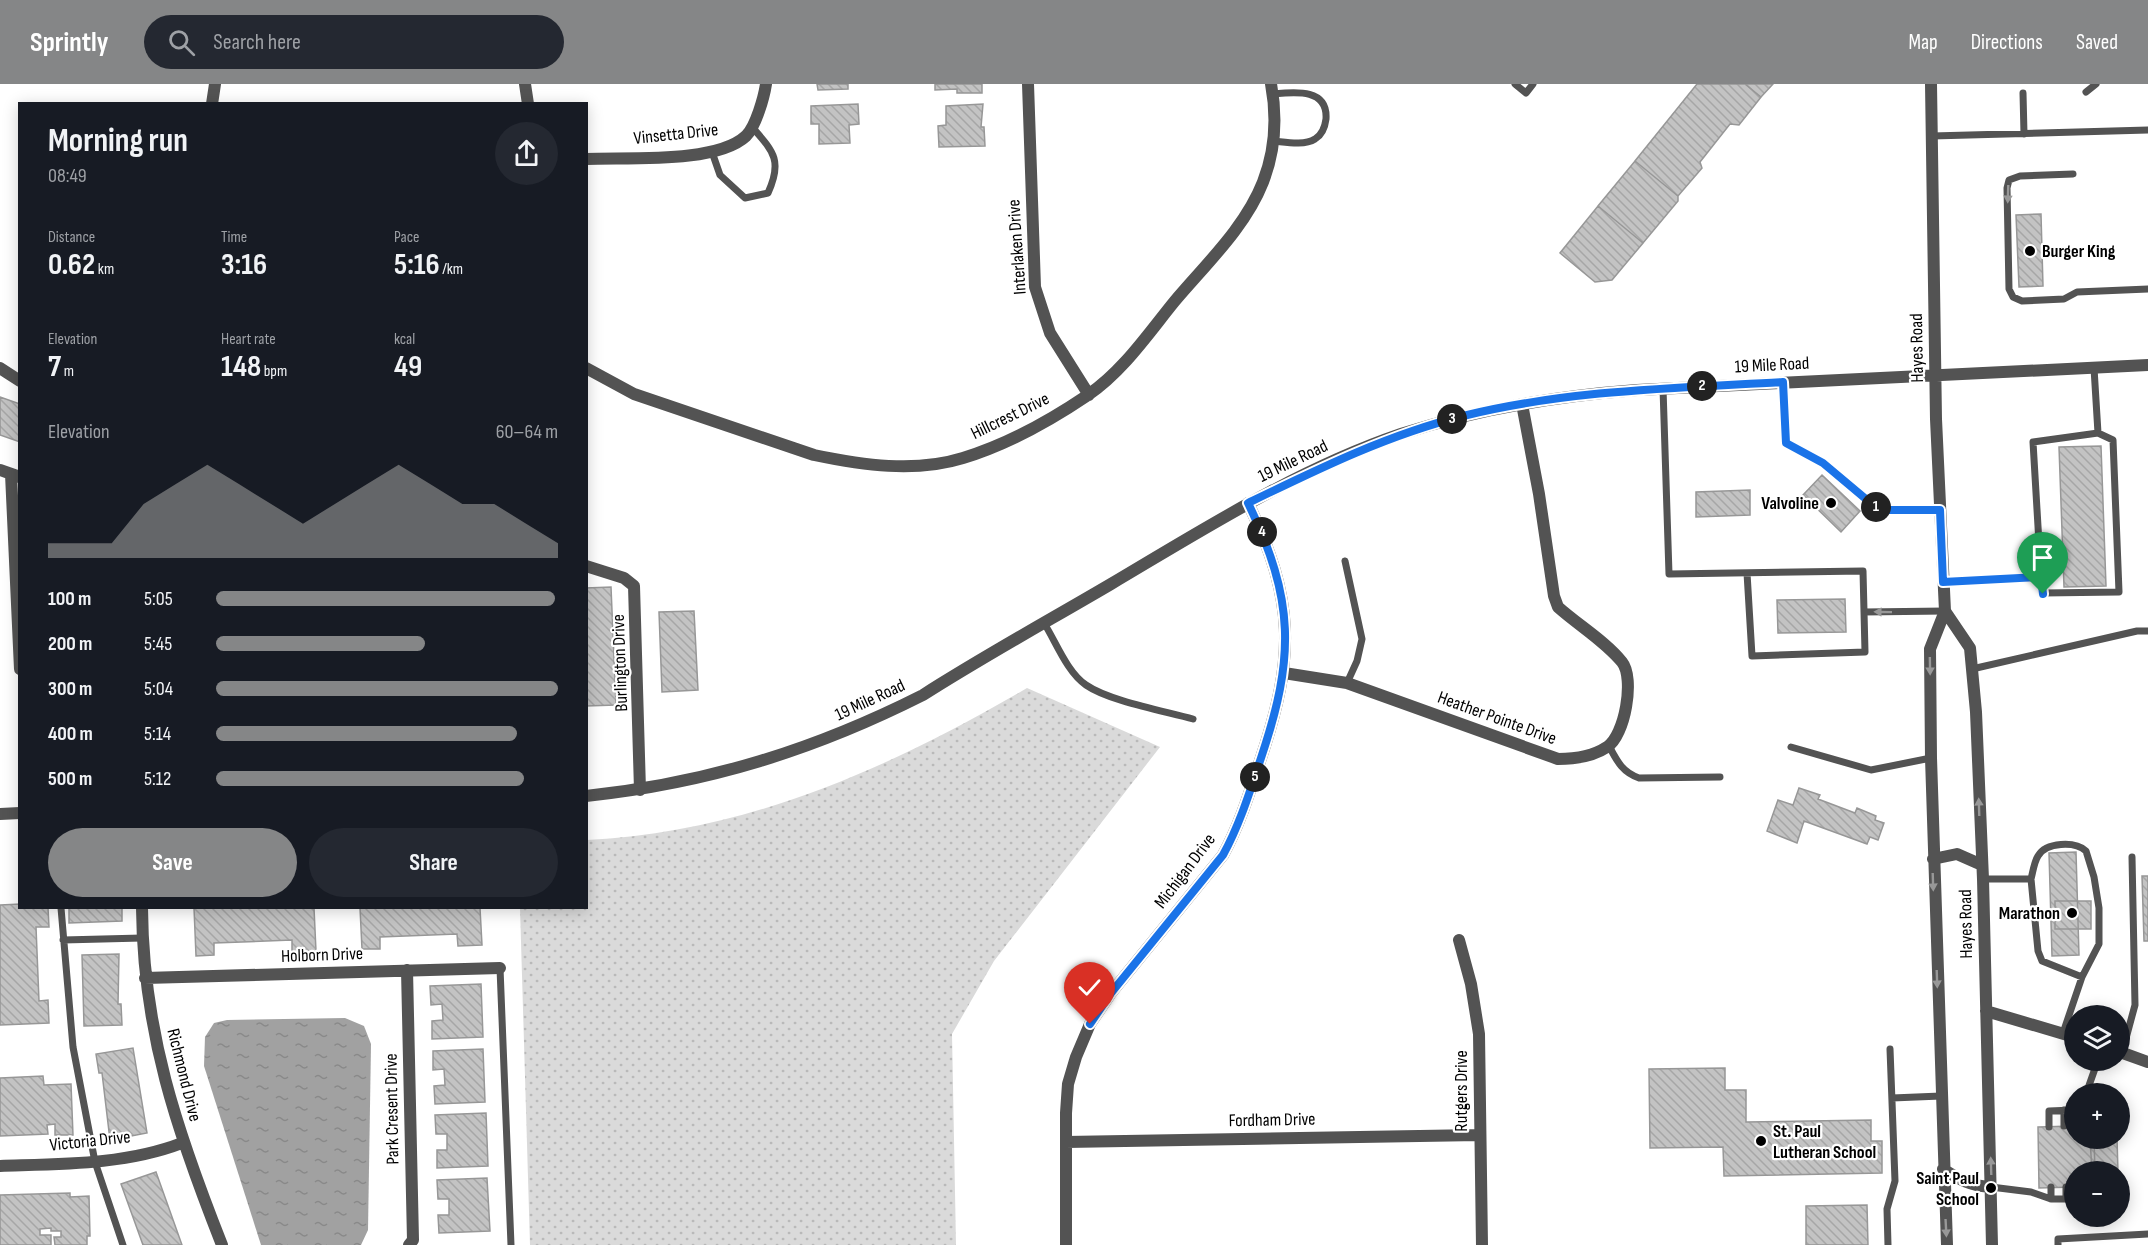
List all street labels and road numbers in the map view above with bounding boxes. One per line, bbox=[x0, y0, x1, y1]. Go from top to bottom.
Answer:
street label: Vinsetta Drive bbox=[633, 119, 719, 149]
street label: Interlaken Drive bbox=[1003, 199, 1031, 295]
street label: Hayes Road bbox=[1906, 313, 1928, 383]
street label: 19 Mile Road bbox=[1734, 353, 1810, 377]
street label: Hillcrest Drive bbox=[967, 388, 1053, 444]
street label: 19 Mile Road bbox=[1255, 435, 1331, 487]
street label: Burlington Drive bbox=[608, 614, 632, 712]
street label: 19 Mile Road bbox=[832, 675, 908, 725]
street label: Heather Pointe Drive bbox=[1435, 687, 1559, 749]
street label: Michigan Drive bbox=[1150, 829, 1220, 913]
street label: Hayes Road bbox=[1955, 889, 1977, 959]
street label: Holborn Drive bbox=[281, 943, 363, 967]
street label: Richmond Drive bbox=[162, 1026, 206, 1124]
street label: Rutgers Drive bbox=[1451, 1050, 1472, 1132]
street label: Park Cresent Drive bbox=[381, 1053, 403, 1165]
street label: Fordham Drive bbox=[1228, 1109, 1316, 1131]
street label: Victoria Drive bbox=[49, 1126, 131, 1156]

